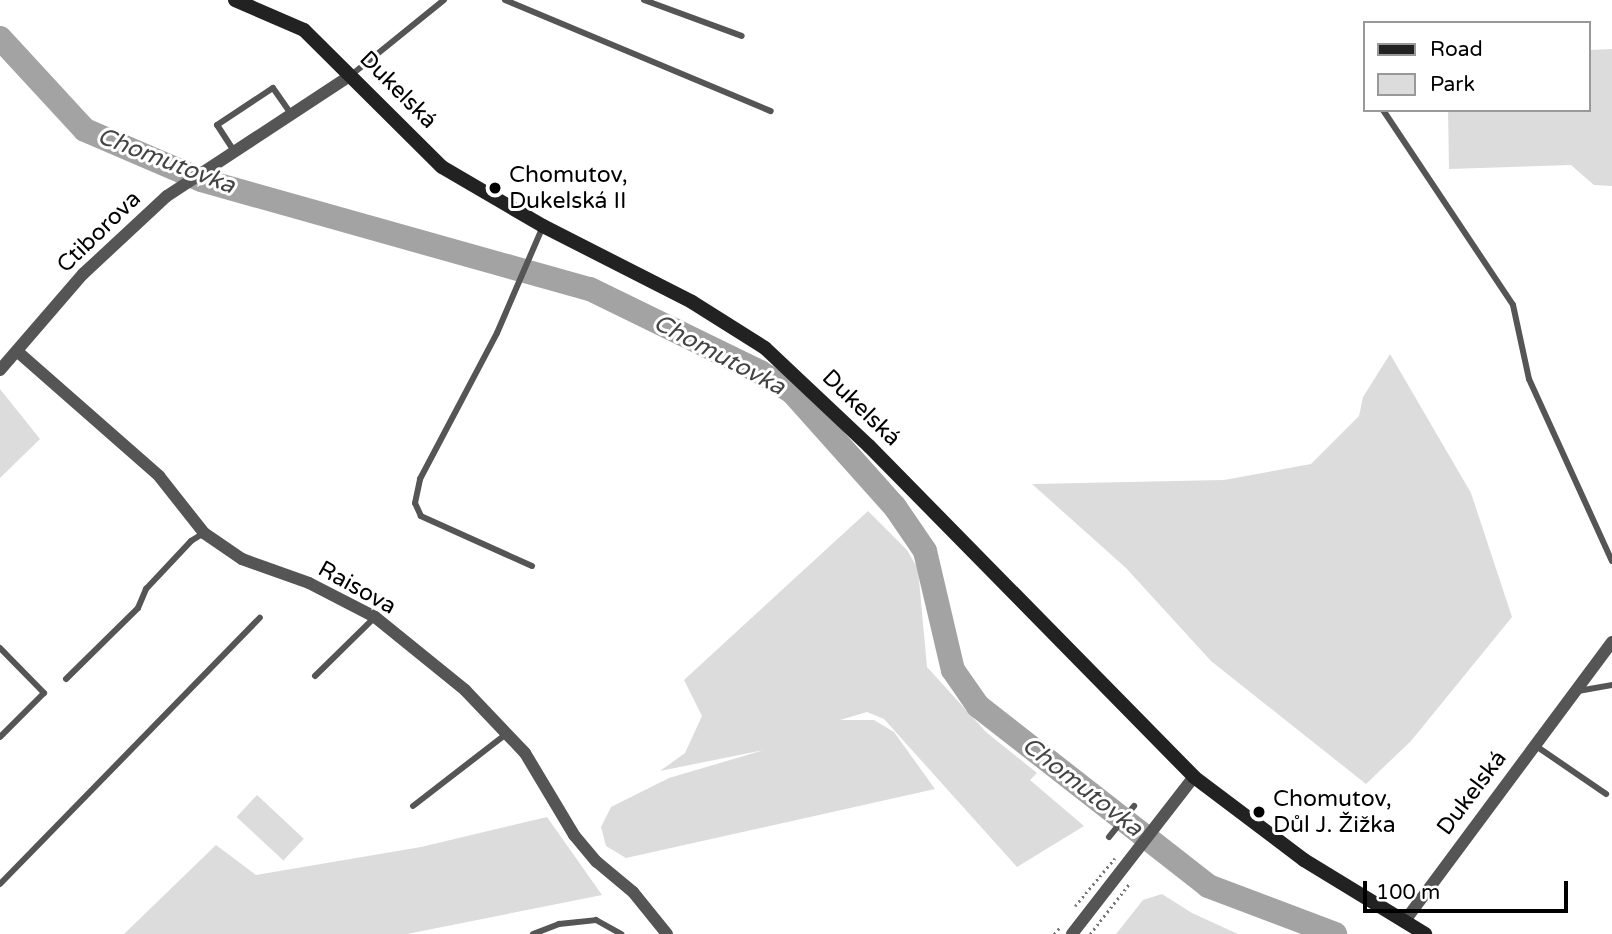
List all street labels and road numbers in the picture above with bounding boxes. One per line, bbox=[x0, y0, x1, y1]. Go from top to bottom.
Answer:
street label: Dukelská bbox=[353, 45, 443, 135]
street label: Ctiborova bbox=[51, 185, 147, 279]
street label: Dukelská bbox=[816, 364, 906, 452]
street label: Raisova bbox=[313, 555, 401, 621]
street label: Dukelská bbox=[1431, 745, 1513, 841]

